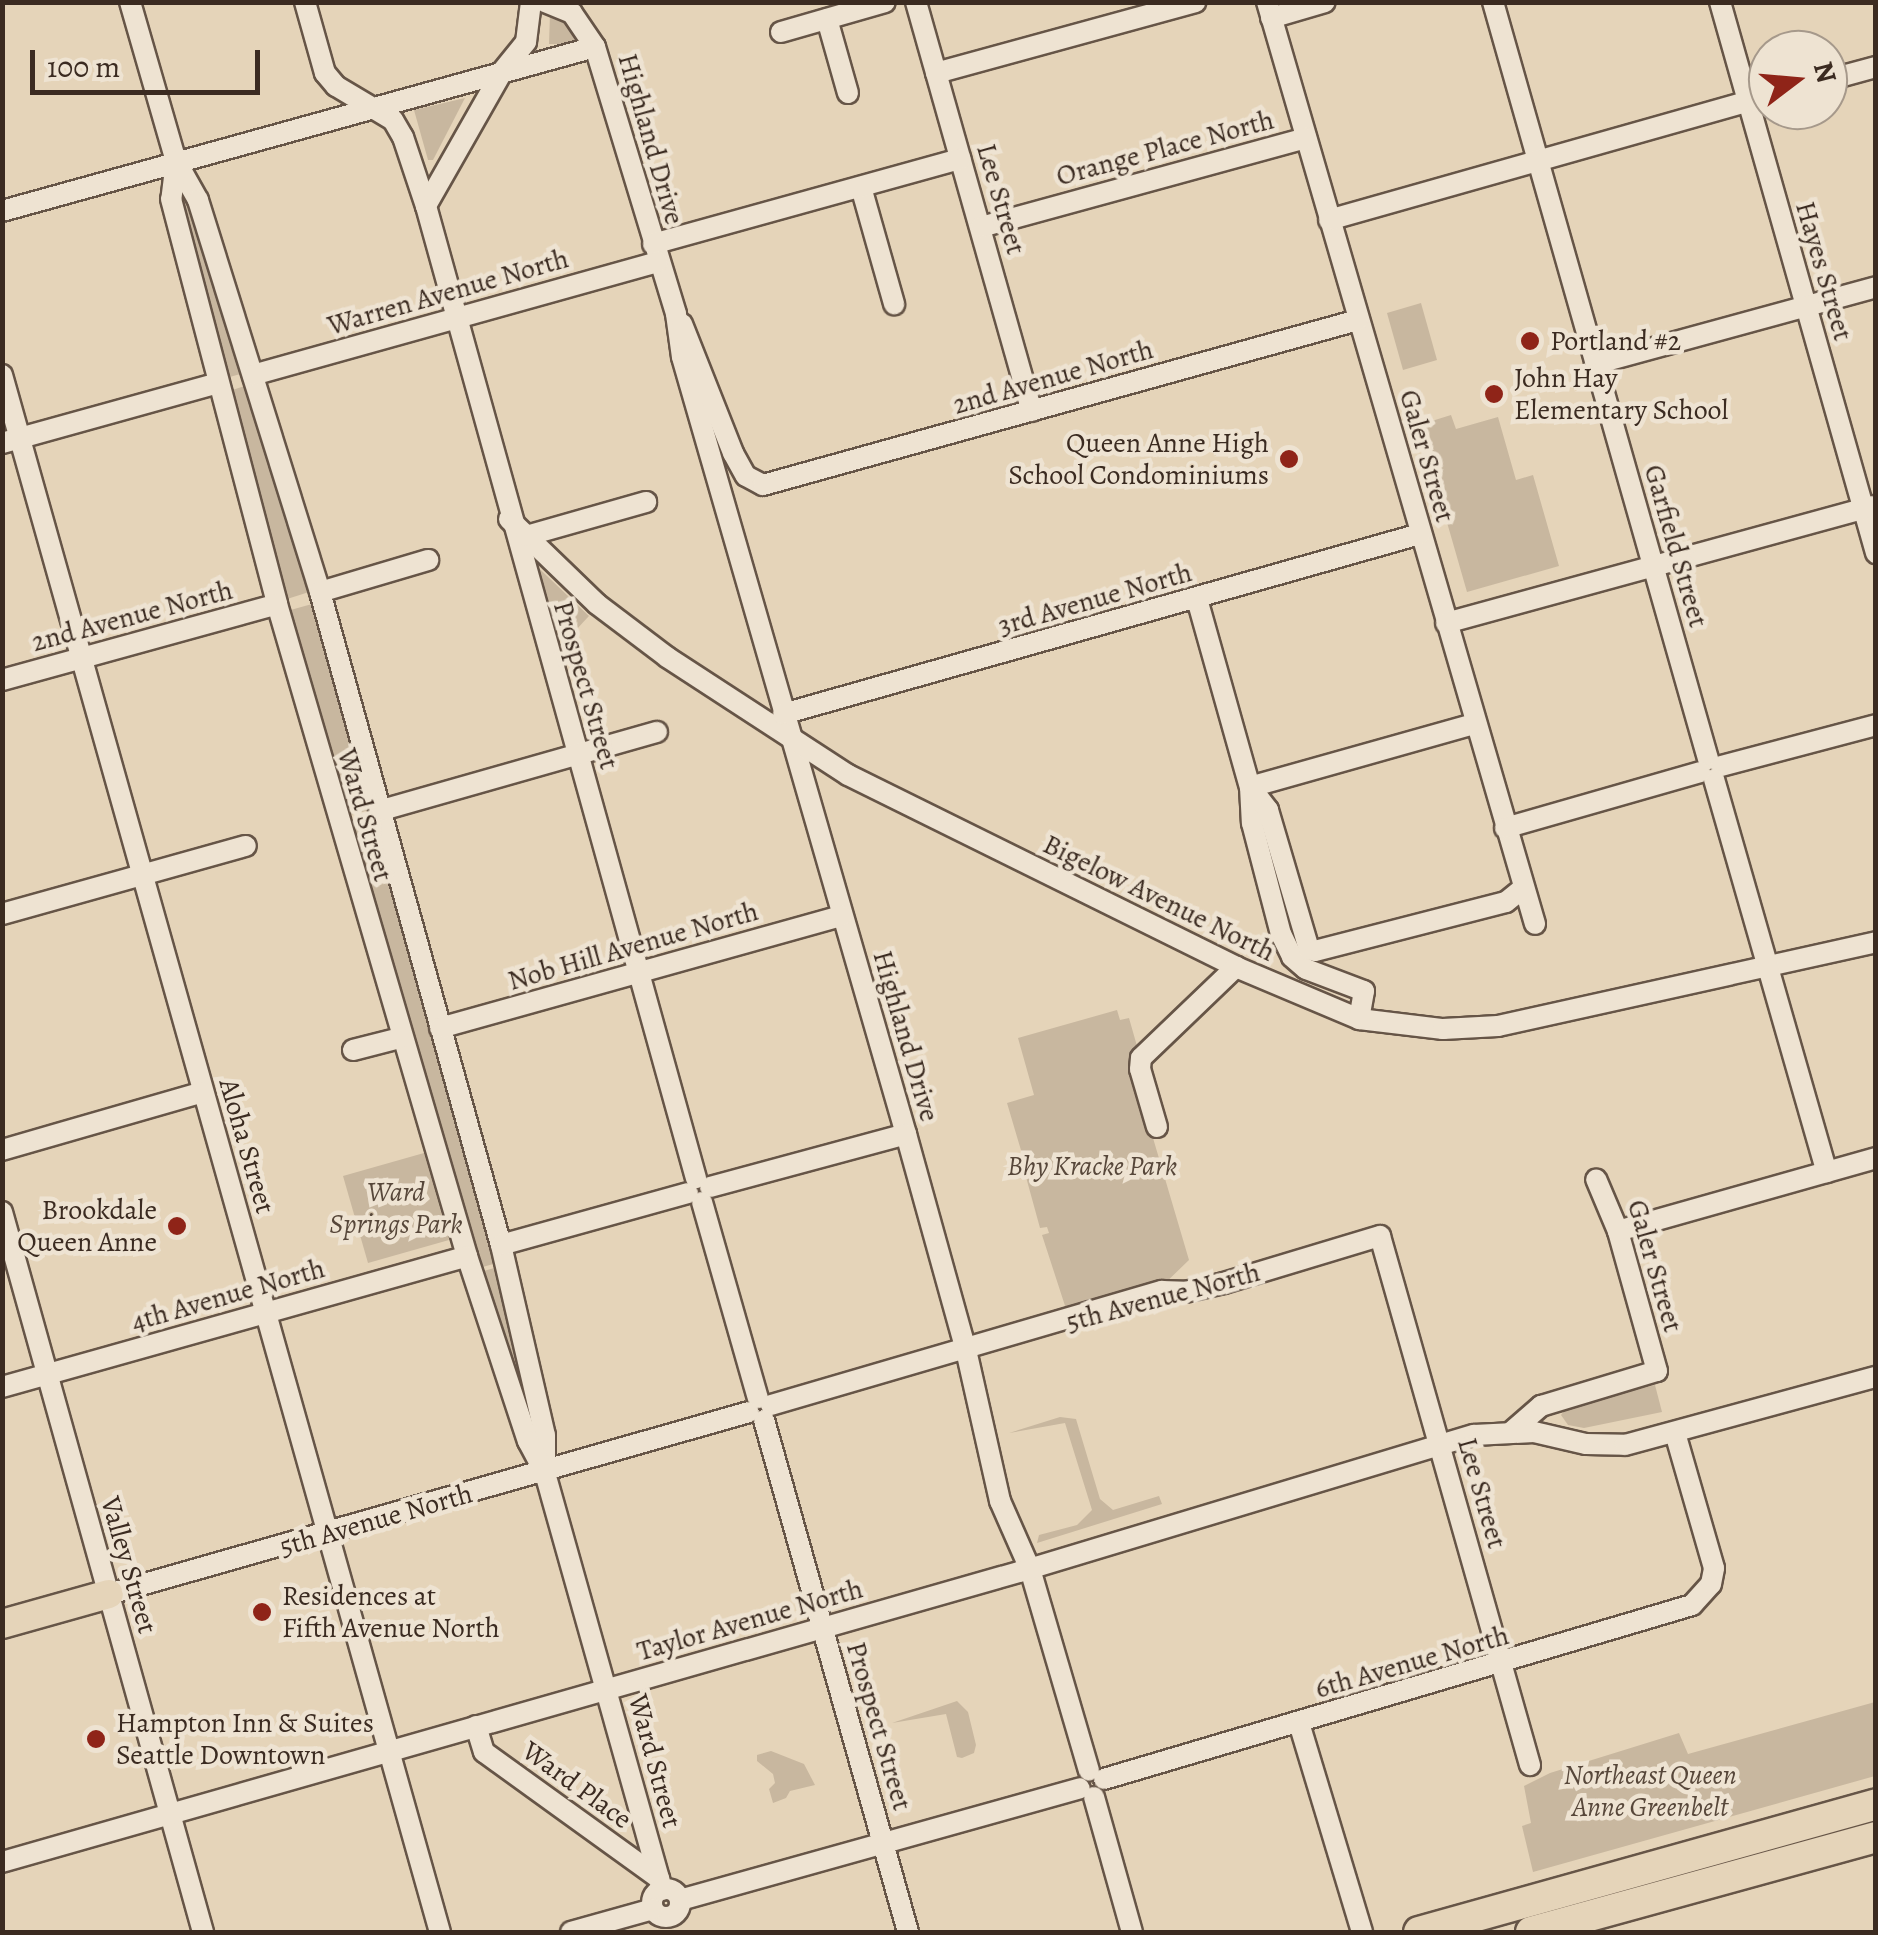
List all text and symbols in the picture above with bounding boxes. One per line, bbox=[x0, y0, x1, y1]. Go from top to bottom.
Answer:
scale bar bbox=[35, 30, 265, 92]
north arrow bbox=[1748, 30, 1848, 130]
text: 100 m bbox=[47, 47, 120, 87]
street label: Highland Drive bbox=[611, 50, 691, 228]
text: N bbox=[1804, 57, 1846, 87]
street label: Orange Place North bbox=[1053, 103, 1277, 193]
street label: Lee Street bbox=[969, 140, 1033, 258]
street label: Hayes Street bbox=[1788, 197, 1860, 345]
street label: Warren Avenue North bbox=[324, 242, 572, 342]
place label: Portland #2 bbox=[1550, 324, 1681, 358]
marker: Portland #2 bbox=[1519, 330, 1541, 352]
street label: 2nd Avenue North bbox=[949, 332, 1157, 422]
place label: John Hay Elementary School bbox=[1514, 361, 1728, 427]
marker: John Hay Elementary School bbox=[1483, 383, 1505, 405]
street label: Galer Street bbox=[1392, 386, 1462, 526]
place label: Queen Anne High School Condominiums bbox=[1008, 426, 1269, 492]
marker: Queen Anne High School Condominiums bbox=[1278, 448, 1300, 470]
street label: Garfield Street bbox=[1637, 461, 1715, 631]
street label: 3rd Avenue North bbox=[994, 555, 1196, 643]
street label: 2nd Avenue North bbox=[28, 573, 236, 659]
street label: Prospect Street bbox=[546, 597, 626, 773]
street label: Ward Street bbox=[330, 745, 400, 885]
street label: Bigelow Avenue North bbox=[1038, 827, 1280, 969]
street label: Nob Hill Avenue North bbox=[504, 894, 762, 998]
street label: Highland Drive bbox=[866, 947, 946, 1125]
street label: Aloha Street bbox=[212, 1075, 282, 1217]
park label: Bhy Kracke Park bbox=[1007, 1149, 1177, 1183]
park label: Ward Springs Park bbox=[329, 1175, 463, 1241]
place label: Brookdale Queen Anne bbox=[17, 1193, 157, 1259]
street label: Galer Street bbox=[1620, 1196, 1690, 1336]
marker: Brookdale Queen Anne bbox=[166, 1215, 188, 1237]
street label: 4th Avenue North bbox=[127, 1251, 329, 1339]
street label: 5th Avenue North bbox=[1062, 1255, 1264, 1339]
street label: Lee Street bbox=[1450, 1434, 1514, 1552]
street label: 5th Avenue North bbox=[276, 1476, 476, 1564]
street label: Valley Street bbox=[93, 1493, 165, 1637]
street label: Taylor Avenue North bbox=[633, 1572, 867, 1668]
place label: Residences at Fifth Avenue North bbox=[282, 1579, 500, 1645]
marker: Residences at Fifth Avenue North bbox=[251, 1601, 273, 1623]
street label: 6th Avenue North bbox=[1311, 1618, 1513, 1706]
street label: Prospect Street bbox=[839, 1638, 919, 1814]
street label: Ward Street bbox=[621, 1691, 689, 1831]
place label: Hampton Inn & Suites Seattle Downtown bbox=[116, 1706, 374, 1772]
marker: Hampton Inn & Suites Seattle Downtown bbox=[85, 1728, 107, 1750]
street label: Ward Place bbox=[516, 1734, 638, 1836]
park label: Northeast Queen Anne Greenbelt bbox=[1563, 1758, 1737, 1824]

